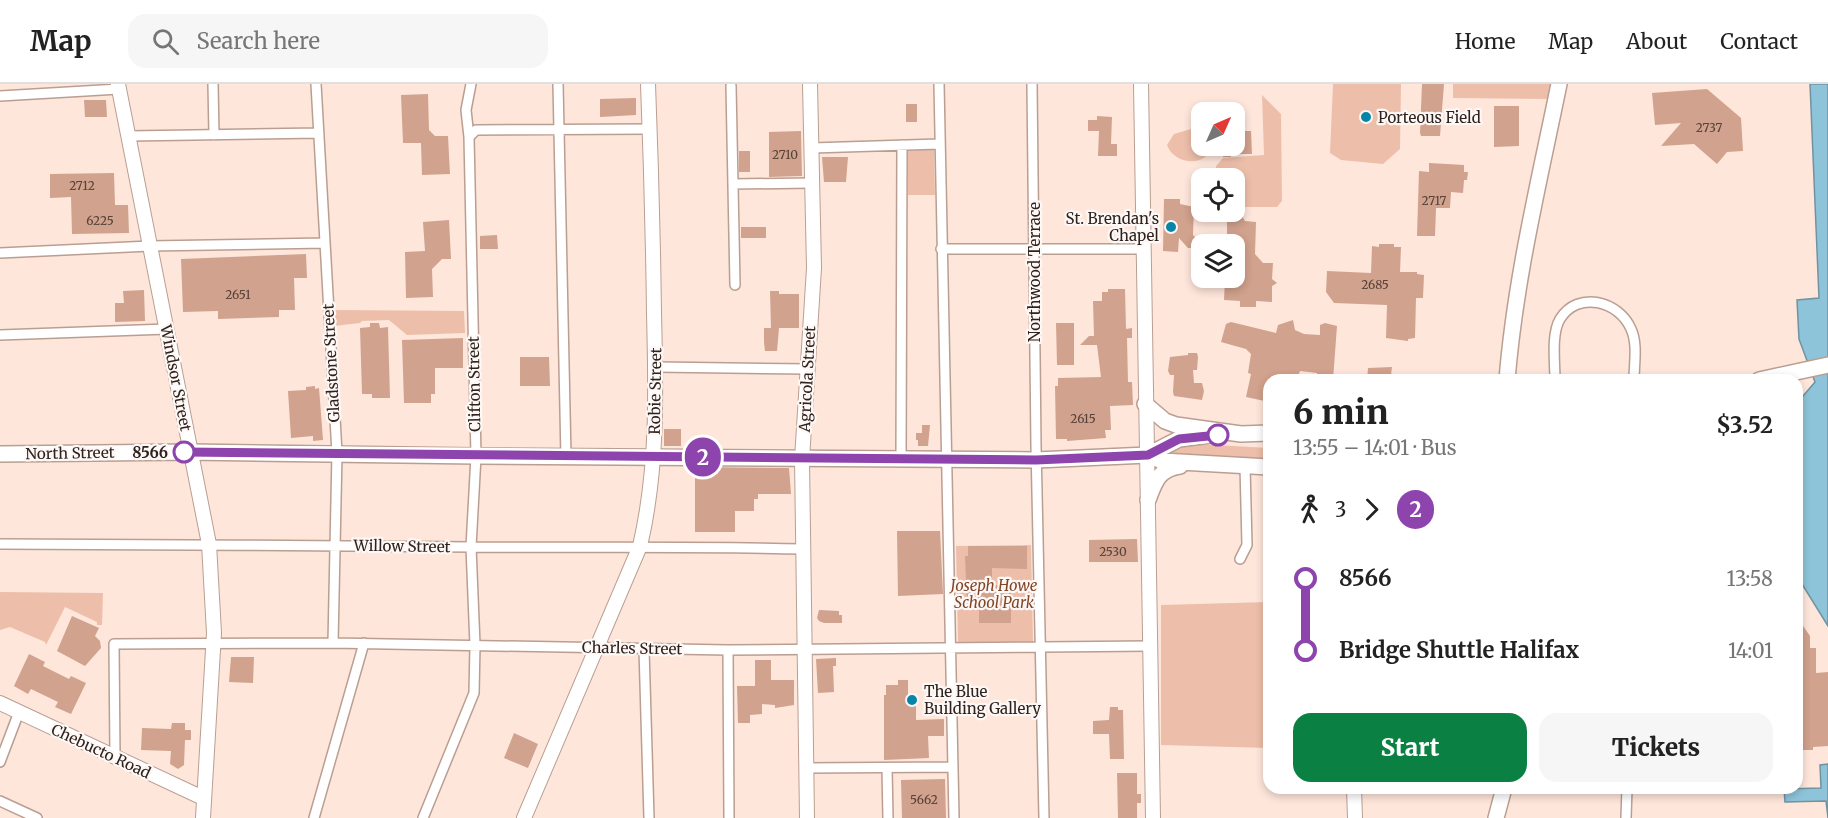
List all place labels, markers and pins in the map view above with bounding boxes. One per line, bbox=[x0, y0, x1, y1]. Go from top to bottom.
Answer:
place label: Porteous Field bbox=[1378, 108, 1481, 127]
marker: Porteous Field bbox=[1359, 110, 1373, 124]
place label: St. Brendan's Chapel bbox=[1066, 209, 1159, 245]
marker: St. Brendan's Chapel bbox=[1164, 220, 1178, 234]
unlabelled marker bbox=[1207, 424, 1229, 446]
marker: 8566 bbox=[173, 441, 195, 463]
place label: 8566 bbox=[132, 443, 168, 462]
place label: The Blue Building Gallery bbox=[924, 682, 1041, 718]
marker: The Blue Building Gallery bbox=[905, 693, 919, 707]

